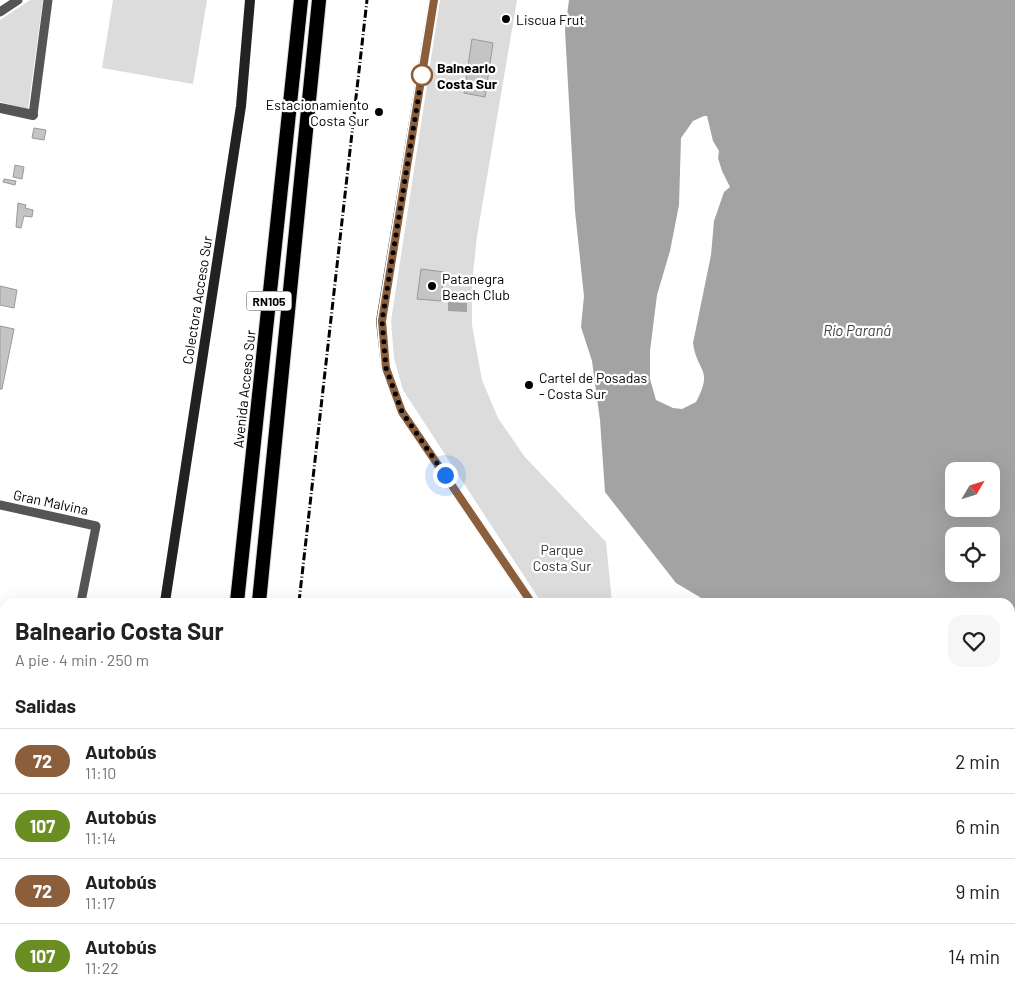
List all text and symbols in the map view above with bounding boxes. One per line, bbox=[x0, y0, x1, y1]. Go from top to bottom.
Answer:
place label: Liscua Frut bbox=[516, 11, 584, 28]
marker: Liscua Frut bbox=[500, 13, 512, 25]
place label: Balneario Costa Sur bbox=[437, 59, 498, 92]
marker: Balneario Costa Sur bbox=[411, 64, 433, 86]
place label: Estacionamiento Costa Sur bbox=[266, 96, 369, 129]
marker: Estacionamiento Costa Sur bbox=[373, 106, 385, 118]
street label: Colectora Acceso Sur bbox=[178, 235, 216, 365]
place label: Patanegra Beach Club bbox=[442, 270, 510, 303]
marker: Patanegra Beach Club bbox=[426, 280, 438, 292]
road number: RN105 bbox=[246, 292, 292, 310]
water label: Río Paraná bbox=[823, 321, 891, 339]
street label: Avenida Acceso Sur bbox=[229, 329, 259, 449]
place label: Cartel de Posadas - Costa Sur bbox=[539, 369, 647, 402]
marker: Cartel de Posadas - Costa Sur bbox=[523, 379, 535, 391]
north arrow bbox=[945, 462, 1000, 518]
map controls bbox=[945, 462, 1000, 582]
your location bbox=[433, 463, 458, 488]
street label: Gran Malvina bbox=[12, 486, 90, 518]
button: locate bbox=[945, 527, 1000, 582]
park label: Parque Costa Sur bbox=[533, 541, 591, 574]
button: heart bbox=[948, 615, 1000, 667]
text: Balneario Costa Sur bbox=[15, 616, 224, 645]
text: A pie · 4 min · 250 m bbox=[15, 650, 149, 669]
text: Salidas bbox=[15, 694, 76, 717]
text: Autobús bbox=[85, 740, 156, 763]
text: 72 bbox=[33, 750, 52, 772]
text: 2 min bbox=[955, 750, 1000, 773]
text: 11:10 bbox=[85, 763, 116, 782]
text: Autobús bbox=[85, 805, 156, 828]
text: 107 bbox=[30, 815, 55, 837]
text: 6 min bbox=[956, 815, 1000, 838]
text: 11:14 bbox=[85, 828, 116, 847]
text: Autobús bbox=[85, 870, 156, 893]
text: 72 bbox=[33, 880, 52, 902]
text: 9 min bbox=[956, 880, 1000, 903]
text: 11:17 bbox=[85, 893, 115, 912]
text: Autobús bbox=[85, 935, 156, 958]
text: 107 bbox=[30, 945, 55, 967]
text: 14 min bbox=[948, 945, 1000, 968]
text: 11:22 bbox=[85, 958, 119, 977]

